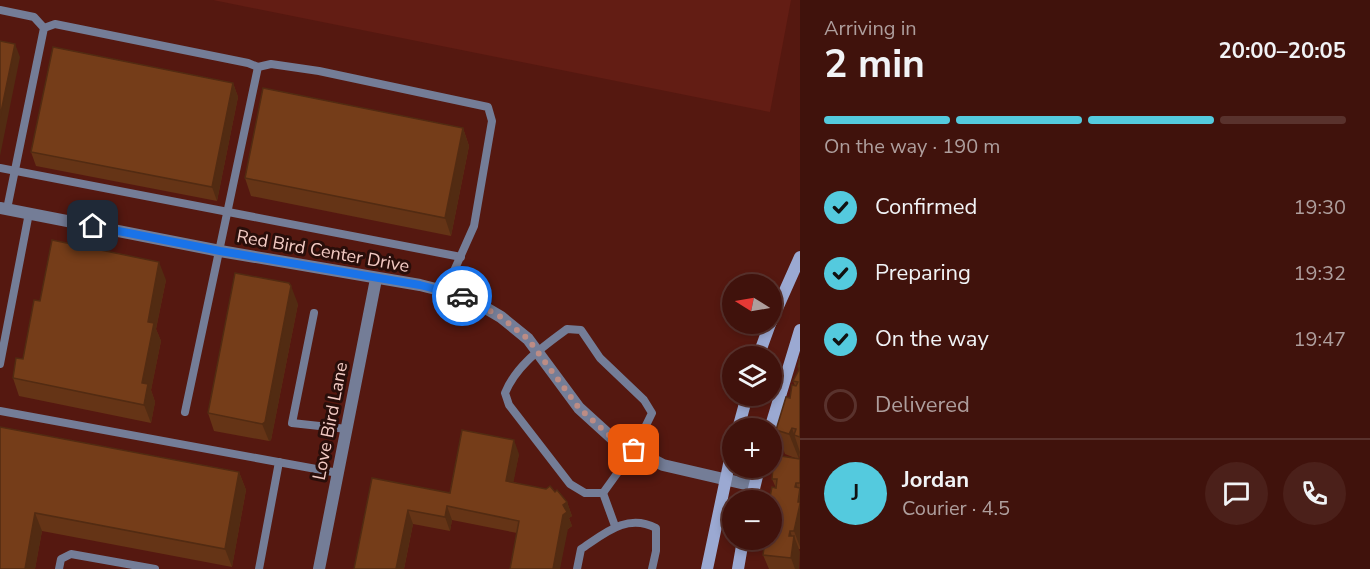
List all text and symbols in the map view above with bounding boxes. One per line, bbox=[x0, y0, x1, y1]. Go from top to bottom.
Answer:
text: Arriving in bbox=[824, 15, 917, 42]
text: 20:00–20:05 bbox=[1218, 36, 1346, 66]
text: 2 min bbox=[824, 38, 925, 91]
text: On the way · 190 m bbox=[824, 133, 1000, 160]
icon: check bbox=[824, 191, 857, 224]
text: Confirmed bbox=[875, 192, 977, 222]
text: 19:30 bbox=[1293, 194, 1346, 221]
pin bbox=[67, 200, 118, 251]
icon: home bbox=[76, 209, 109, 242]
street label: Red Bird Center Drive bbox=[235, 224, 411, 278]
icon: check bbox=[824, 257, 857, 290]
text: Preparing bbox=[875, 258, 971, 288]
text: 19:32 bbox=[1293, 260, 1346, 287]
courier bbox=[432, 266, 492, 326]
north arrow bbox=[722, 274, 782, 334]
map controls bbox=[722, 274, 782, 550]
icon: car bbox=[446, 280, 479, 313]
icon: check bbox=[824, 323, 857, 356]
text: On the way bbox=[875, 324, 989, 354]
text: 19:47 bbox=[1293, 326, 1346, 353]
button: layers bbox=[722, 346, 782, 406]
street label: Love Bird Lane bbox=[307, 360, 353, 482]
text: Delivered bbox=[875, 390, 970, 420]
button: + bbox=[722, 418, 782, 478]
pin bbox=[608, 424, 659, 475]
icon: bag bbox=[617, 433, 650, 466]
button: chat bbox=[1205, 462, 1268, 525]
button: phone bbox=[1283, 462, 1346, 525]
text: Jordan bbox=[902, 465, 969, 495]
text: J bbox=[852, 478, 859, 508]
button: − bbox=[722, 490, 782, 550]
text: Courier · 4.5 bbox=[902, 495, 1010, 522]

